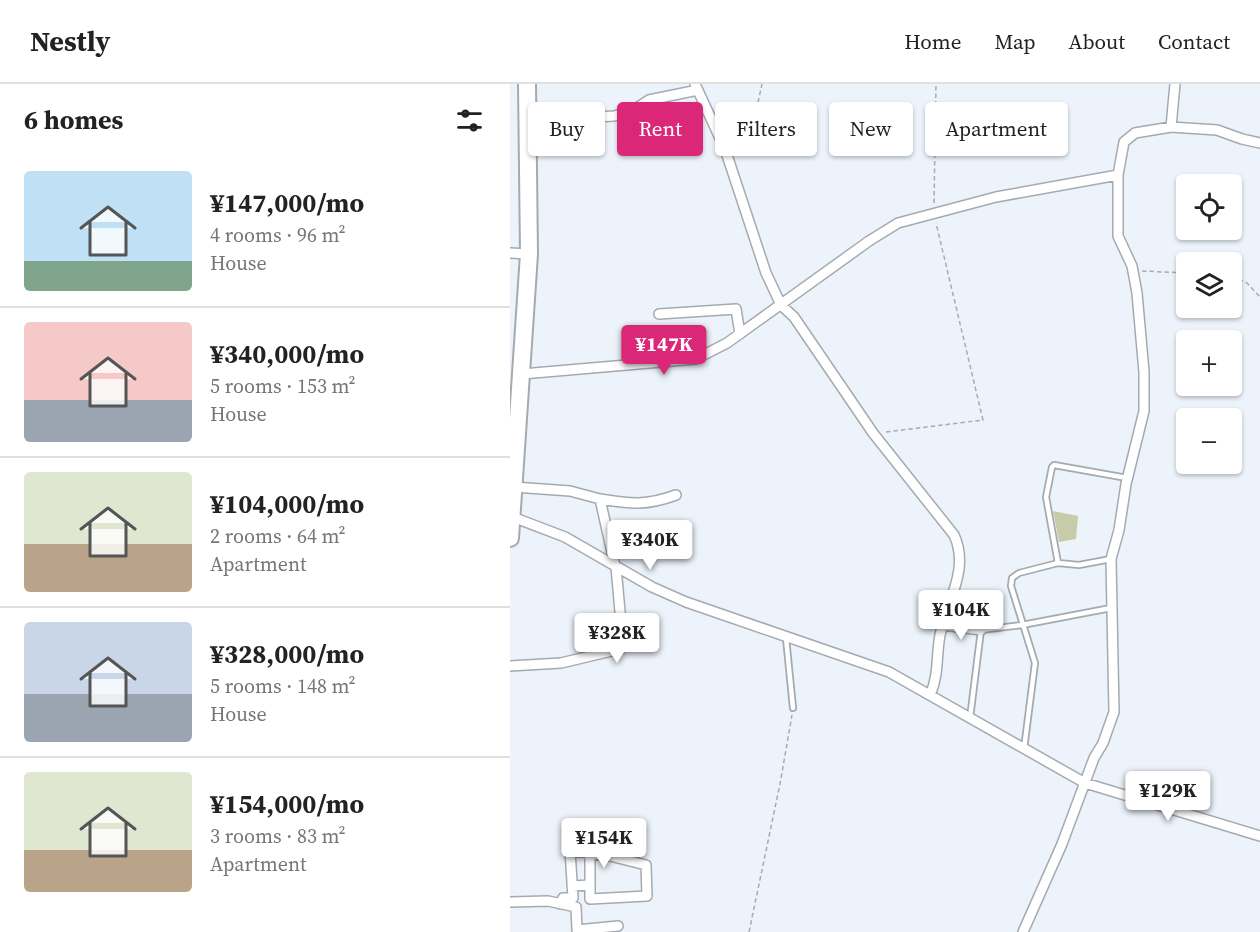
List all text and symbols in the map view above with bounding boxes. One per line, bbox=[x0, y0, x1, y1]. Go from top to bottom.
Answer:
text: Nestly bbox=[30, 22, 110, 60]
text: Home bbox=[904, 27, 962, 56]
text: Map bbox=[995, 27, 1036, 56]
text: About bbox=[1069, 27, 1125, 56]
text: Contact bbox=[1158, 27, 1230, 56]
text: 6 homes bbox=[24, 102, 123, 138]
chip: Buy bbox=[528, 102, 605, 156]
chip: Rent bbox=[617, 102, 703, 156]
chip: Filters bbox=[715, 102, 817, 156]
chip: New bbox=[829, 102, 913, 156]
chip: Apartment bbox=[925, 102, 1068, 156]
icon: filters bbox=[453, 104, 486, 137]
map controls bbox=[1176, 174, 1242, 474]
button: locate bbox=[1176, 174, 1242, 240]
text: ¥147,000/mo bbox=[210, 185, 364, 221]
icon: home bbox=[72, 195, 144, 267]
text: 4 rooms · 96 m² bbox=[210, 221, 346, 249]
text: House bbox=[210, 249, 267, 277]
button: layers bbox=[1176, 252, 1242, 318]
pin: ¥147K bbox=[622, 325, 706, 376]
text: ¥147K bbox=[635, 330, 693, 358]
button: + bbox=[1176, 330, 1242, 396]
text: ¥340,000/mo bbox=[210, 336, 364, 372]
icon: home bbox=[72, 346, 144, 418]
text: 5 rooms · 153 m² bbox=[210, 372, 356, 400]
text: House bbox=[210, 400, 267, 428]
button: − bbox=[1176, 408, 1242, 474]
text: ¥104,000/mo bbox=[210, 486, 364, 522]
icon: home bbox=[72, 496, 144, 568]
pin: ¥340K bbox=[608, 520, 692, 571]
text: 2 rooms · 64 m² bbox=[210, 522, 346, 550]
text: ¥340K bbox=[621, 525, 679, 553]
text: Apartment bbox=[210, 550, 307, 578]
pin: ¥104K bbox=[919, 590, 1003, 641]
text: ¥104K bbox=[932, 595, 990, 623]
pin: ¥328K bbox=[575, 613, 659, 664]
text: ¥328K bbox=[588, 618, 646, 646]
text: ¥328,000/mo bbox=[210, 636, 364, 672]
icon: home bbox=[72, 646, 144, 718]
text: 5 rooms · 148 m² bbox=[210, 672, 356, 700]
text: House bbox=[210, 700, 267, 728]
pin: ¥129K bbox=[1126, 771, 1210, 822]
text: ¥129K bbox=[1139, 776, 1197, 804]
text: ¥154,000/mo bbox=[210, 786, 364, 822]
icon: home bbox=[72, 796, 144, 868]
pin: ¥154K bbox=[562, 818, 646, 869]
text: 3 rooms · 83 m² bbox=[210, 822, 346, 850]
text: ¥154K bbox=[575, 823, 633, 851]
text: Apartment bbox=[210, 850, 307, 878]

